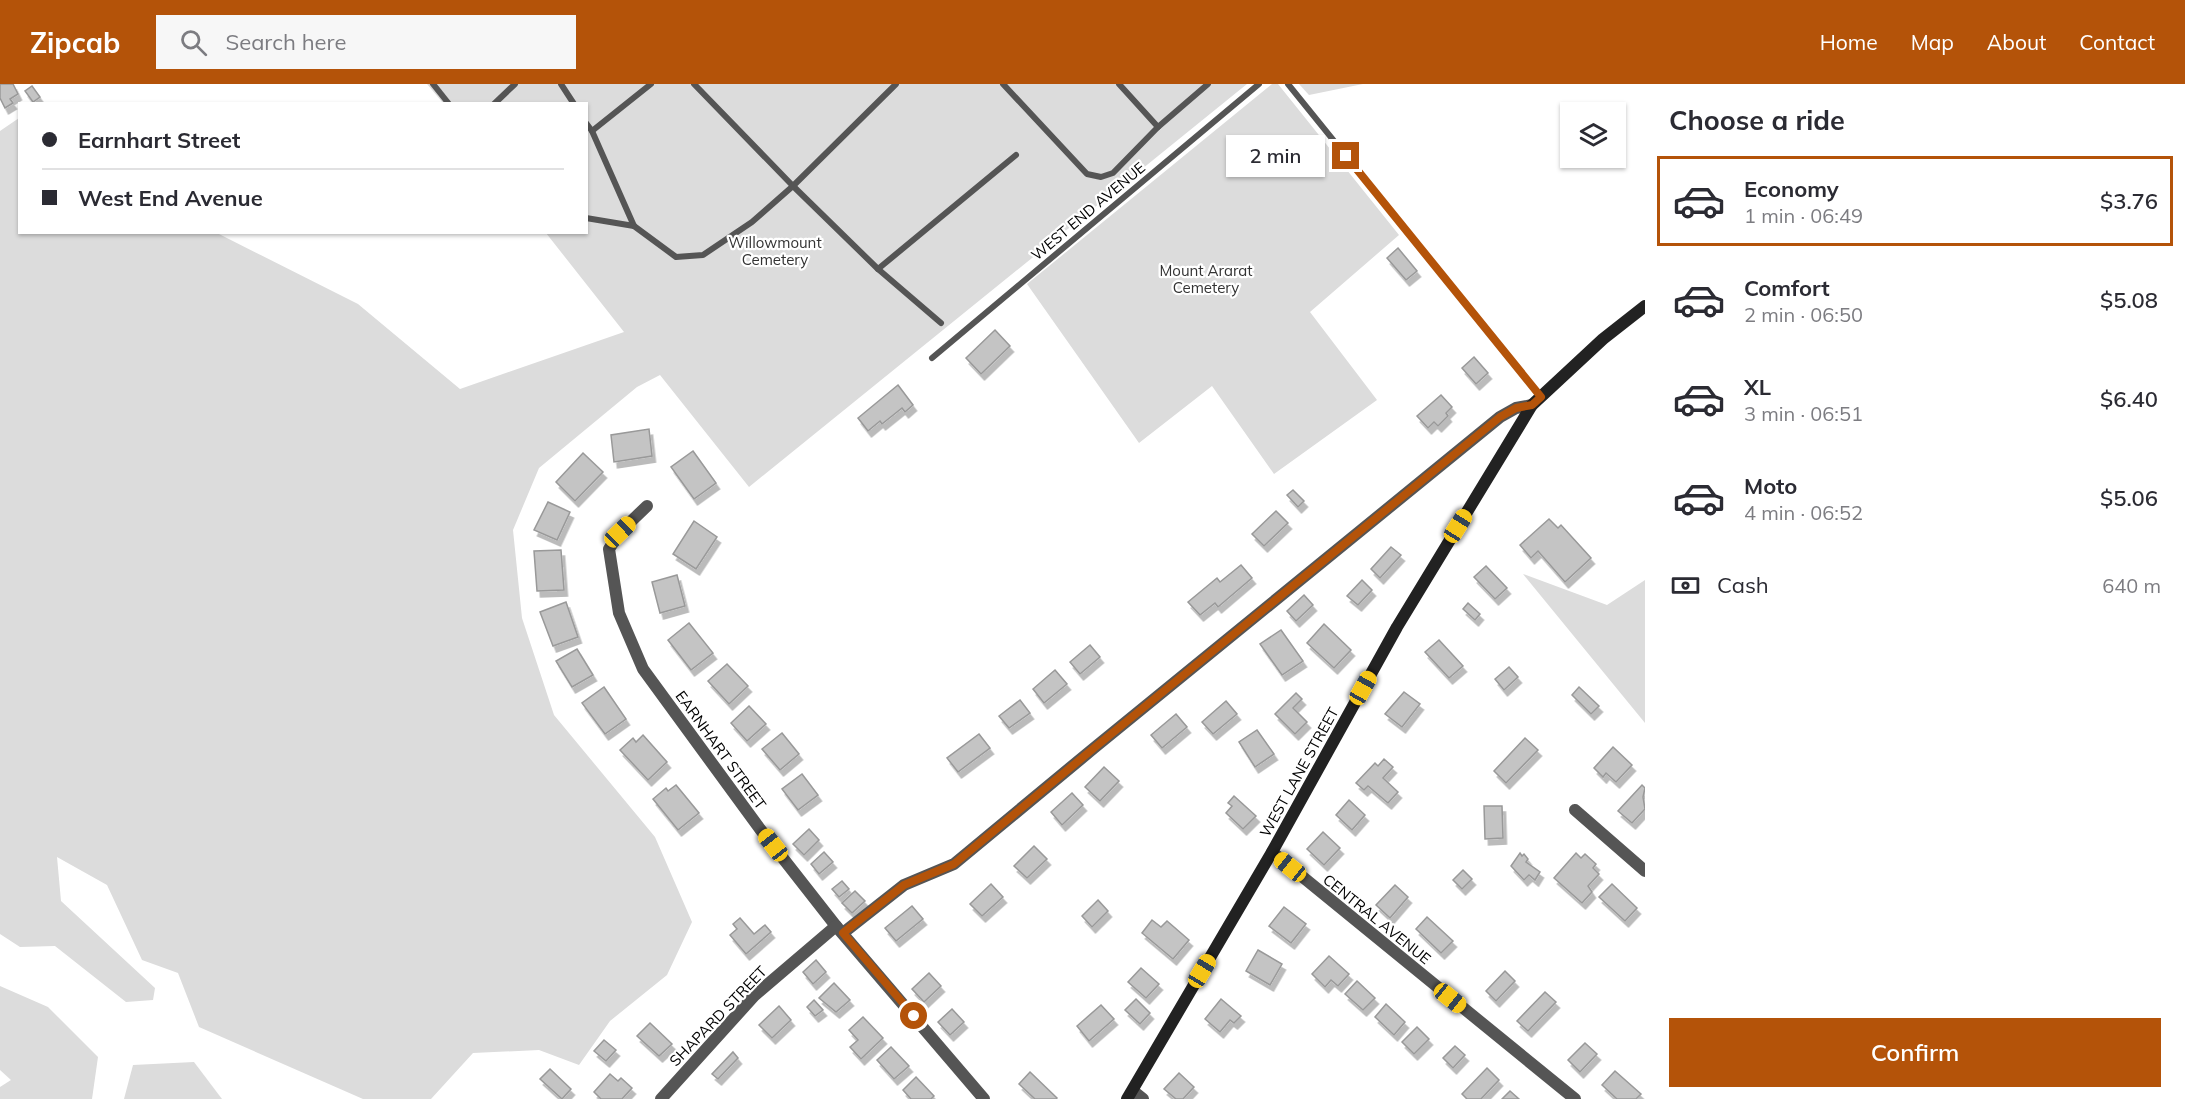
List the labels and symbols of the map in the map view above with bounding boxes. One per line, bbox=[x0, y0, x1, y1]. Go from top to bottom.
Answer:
callout: 2 min bbox=[1226, 135, 1325, 177]
route end bbox=[1332, 142, 1359, 169]
street label: WEST END AVENUE bbox=[1027, 158, 1149, 264]
park label: Willowmount Cemetery bbox=[728, 233, 822, 269]
park label: Mount Ararat Cemetery bbox=[1159, 261, 1253, 297]
car bbox=[1441, 506, 1475, 546]
car bbox=[601, 513, 639, 551]
car bbox=[1346, 668, 1380, 708]
street label: EARNHART STREET bbox=[672, 687, 770, 813]
street label: WEST LANE STREET bbox=[1255, 704, 1343, 840]
car bbox=[755, 825, 791, 865]
car bbox=[1270, 849, 1310, 885]
street label: CENTRAL AVENUE bbox=[1319, 870, 1435, 968]
car bbox=[1185, 951, 1219, 991]
street label: SHAPARD STREET bbox=[665, 962, 771, 1070]
car bbox=[1430, 980, 1470, 1016]
route start bbox=[900, 1002, 927, 1029]

